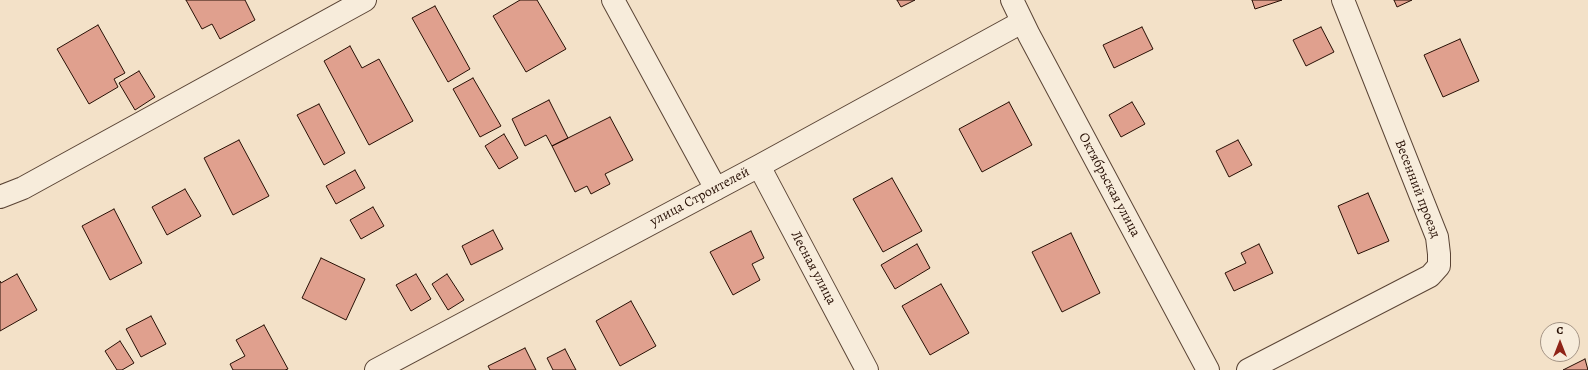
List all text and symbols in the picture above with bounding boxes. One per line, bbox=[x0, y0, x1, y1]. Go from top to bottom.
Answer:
street label: Октябрьская улица bbox=[1074, 130, 1144, 240]
street label: Весенний проезд bbox=[1391, 137, 1443, 241]
street label: улица Строителей bbox=[647, 164, 753, 230]
street label: Лесная улица bbox=[787, 228, 839, 308]
north arrow bbox=[1540, 322, 1580, 362]
text: С bbox=[1557, 323, 1563, 338]

